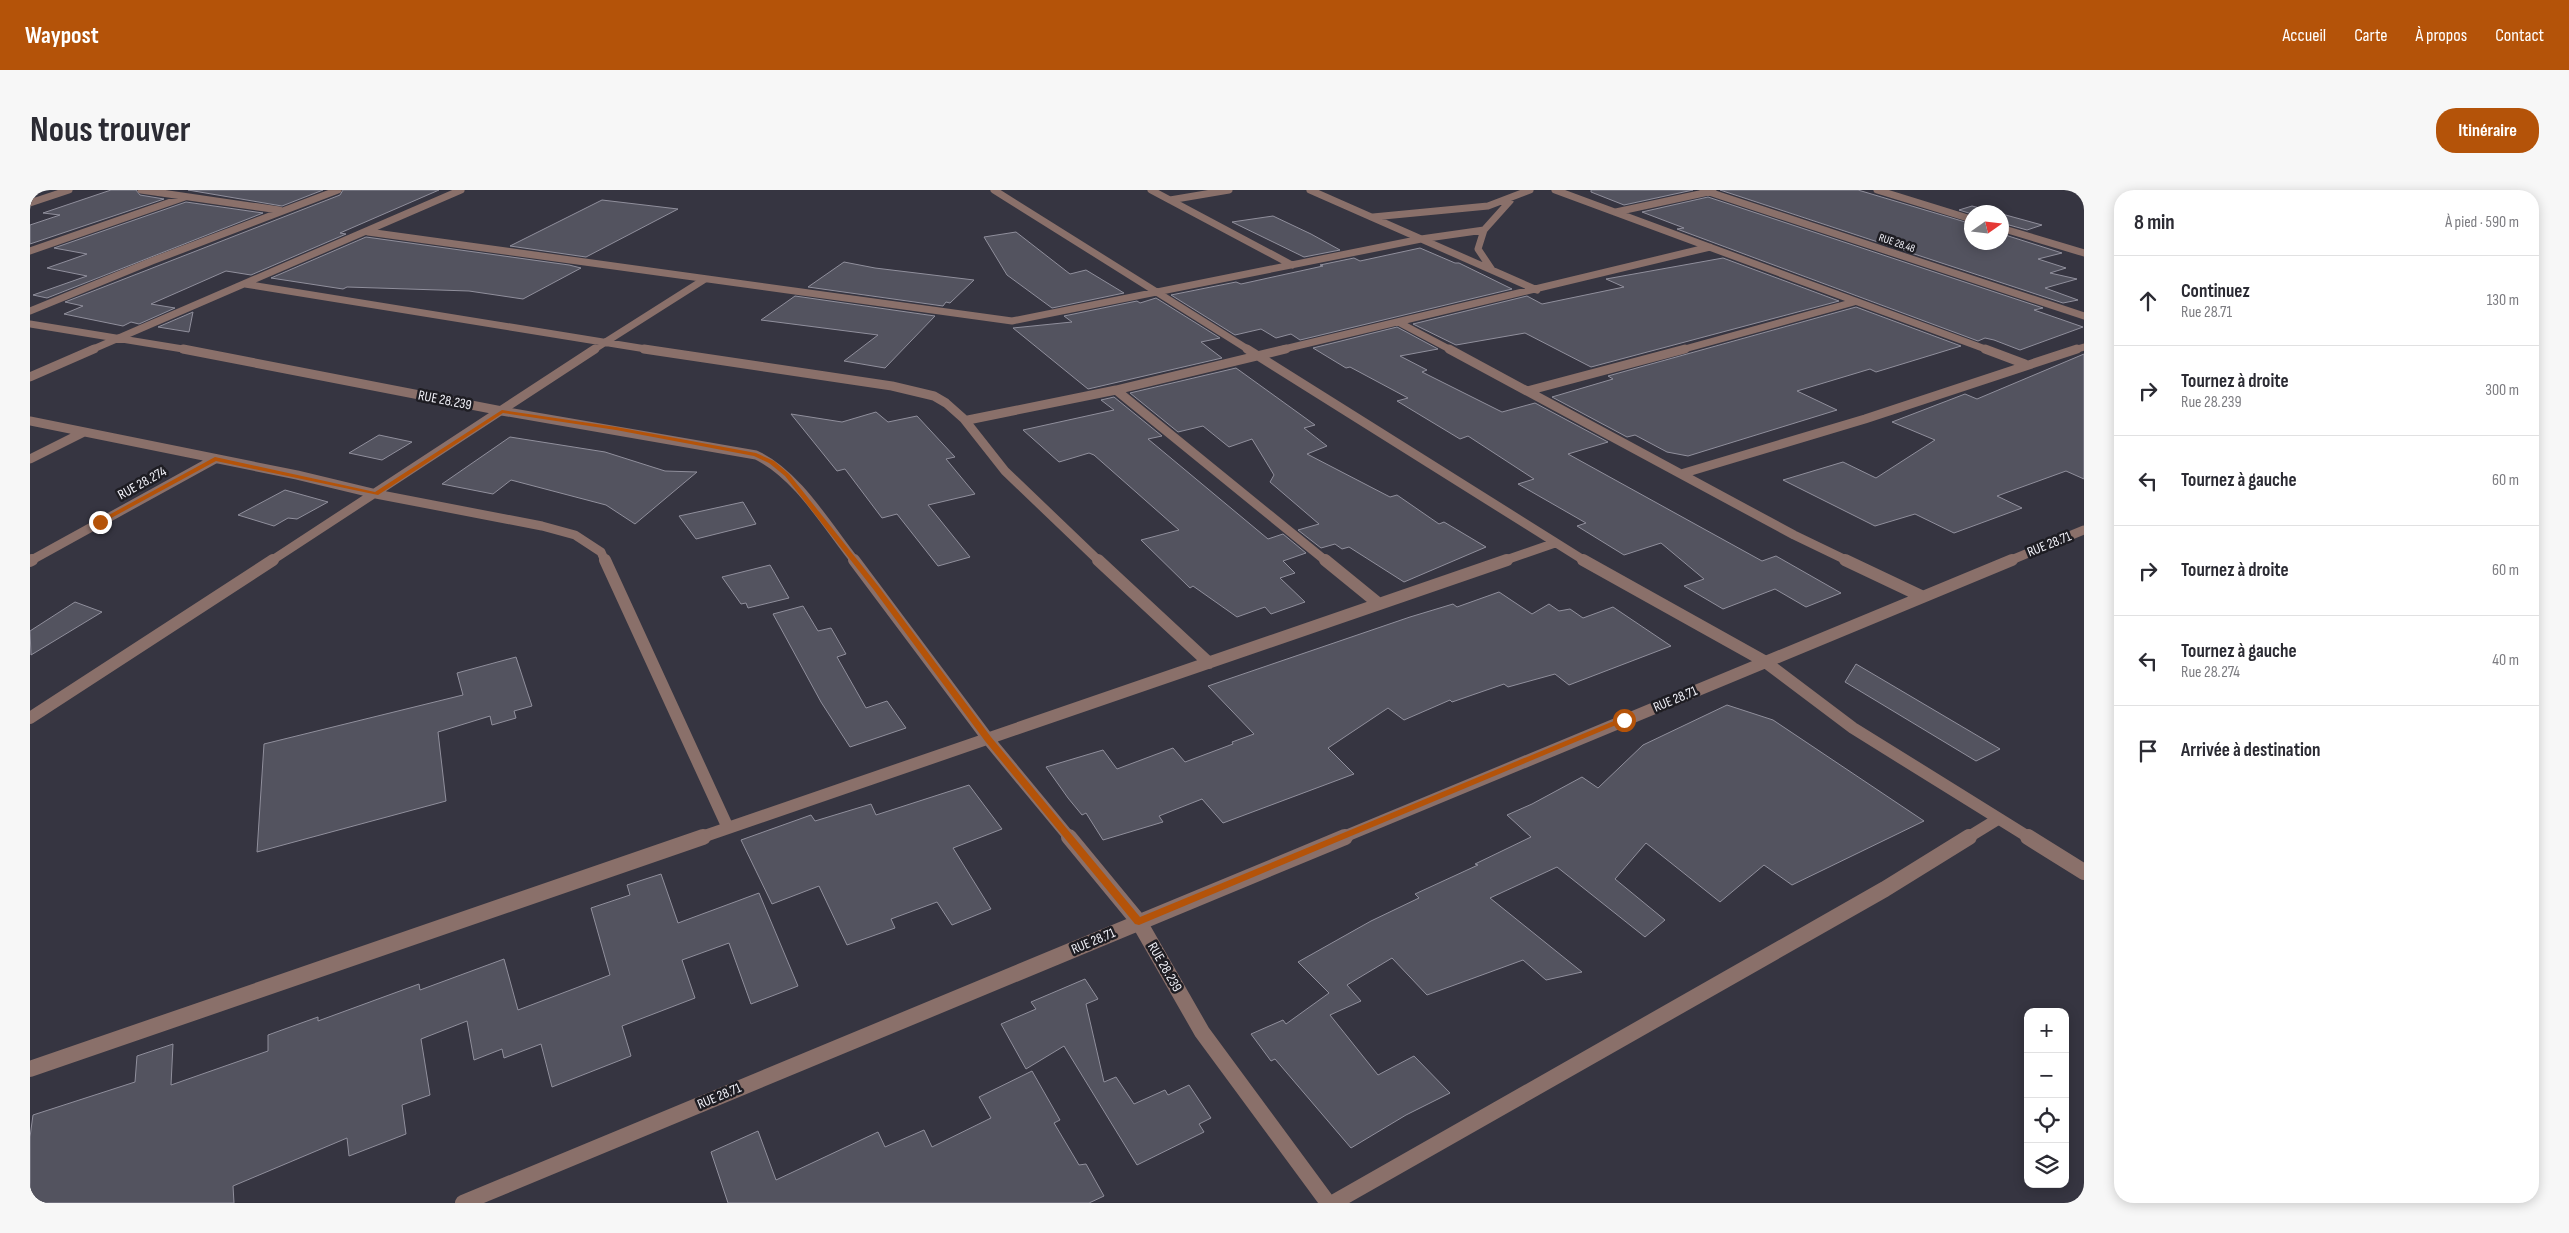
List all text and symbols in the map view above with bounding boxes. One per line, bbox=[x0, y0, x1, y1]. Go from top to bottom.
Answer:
text: Waypost bbox=[25, 21, 99, 50]
text: Accueil bbox=[2282, 25, 2326, 46]
text: Carte bbox=[2354, 25, 2387, 46]
text: À propos bbox=[2415, 25, 2467, 46]
text: Contact bbox=[2495, 25, 2544, 46]
button: Itinéraire bbox=[2436, 108, 2539, 153]
text: Nous trouver bbox=[30, 109, 191, 152]
north arrow bbox=[1964, 205, 2009, 250]
text: 8 min bbox=[2134, 210, 2175, 235]
text: À pied · 590 m bbox=[2445, 213, 2519, 232]
street label: RUE 28.48 bbox=[1877, 231, 1917, 255]
text: Continuez bbox=[2181, 280, 2250, 303]
icon: ahead bbox=[2134, 287, 2162, 315]
text: 130 m bbox=[2487, 291, 2519, 310]
text: Rue 28.71 bbox=[2181, 303, 2232, 322]
text: Tournez à droite bbox=[2181, 370, 2289, 393]
icon: right bbox=[2134, 377, 2162, 405]
text: 300 m bbox=[2485, 381, 2519, 400]
street label: RUE 28.239 bbox=[417, 386, 473, 414]
text: Rue 28.239 bbox=[2181, 393, 2242, 412]
street label: RUE 28.274 bbox=[115, 463, 169, 503]
icon: left bbox=[2134, 467, 2162, 495]
text: Tournez à gauche bbox=[2181, 469, 2297, 492]
text: 60 m bbox=[2492, 471, 2519, 490]
route end bbox=[89, 511, 112, 534]
street label: RUE 28.71 bbox=[2025, 527, 2074, 560]
icon: right bbox=[2134, 557, 2162, 585]
text: Tournez à droite bbox=[2181, 559, 2289, 582]
text: 60 m bbox=[2492, 561, 2519, 580]
text: Tournez à gauche bbox=[2181, 640, 2297, 663]
icon: left bbox=[2134, 647, 2162, 675]
text: 40 m bbox=[2492, 651, 2519, 670]
text: Rue 28.274 bbox=[2181, 663, 2240, 682]
street label: RUE 28.71 bbox=[1651, 682, 1700, 716]
route start bbox=[1613, 709, 1636, 732]
icon: arrive bbox=[2134, 737, 2162, 765]
text: Arrivée à destination bbox=[2181, 739, 2321, 762]
street label: RUE 28.71 bbox=[1069, 924, 1118, 958]
street label: RUE 28.239 bbox=[1144, 939, 1186, 995]
map controls bbox=[2024, 1008, 2069, 1188]
button: + bbox=[2024, 1008, 2069, 1053]
button: − bbox=[2024, 1053, 2069, 1098]
street label: RUE 28.71 bbox=[695, 1079, 744, 1113]
button: locate bbox=[2024, 1098, 2069, 1143]
button: layers bbox=[2024, 1143, 2069, 1188]

